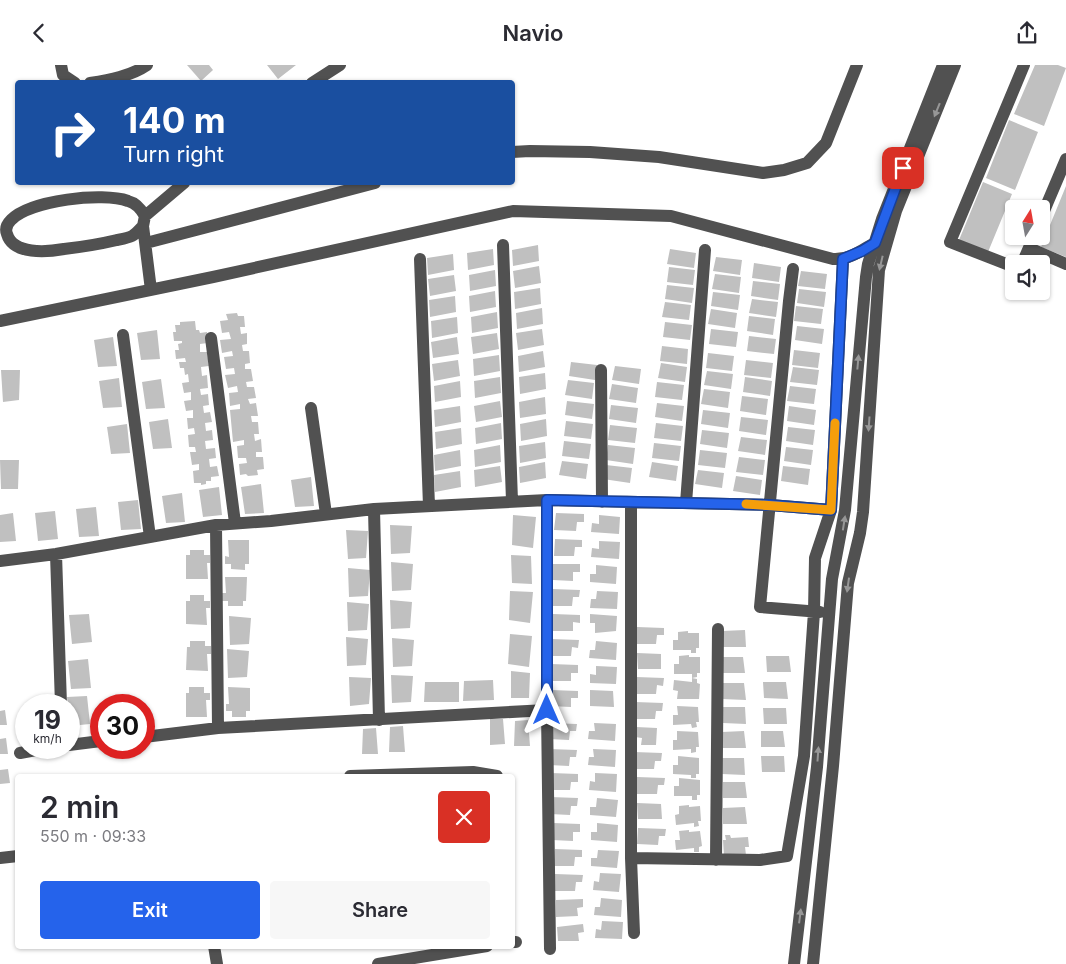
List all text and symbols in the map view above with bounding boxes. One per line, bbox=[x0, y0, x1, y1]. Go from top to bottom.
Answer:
icon: back bbox=[25, 19, 53, 47]
icon: share bbox=[1013, 19, 1041, 47]
text: Navio bbox=[502, 20, 564, 46]
text: 140 m bbox=[123, 99, 226, 141]
icon: right bbox=[40, 100, 105, 165]
one-way arrow bbox=[933, 103, 941, 118]
text: Turn right bbox=[123, 141, 224, 167]
pin bbox=[882, 147, 924, 189]
icon: arrive bbox=[889, 154, 917, 182]
north arrow bbox=[1005, 200, 1050, 245]
map controls bbox=[1005, 200, 1050, 300]
one-way arrow bbox=[877, 255, 885, 270]
button: sound bbox=[1005, 255, 1050, 300]
one-way arrow bbox=[855, 353, 863, 369]
one-way arrow bbox=[864, 417, 872, 433]
one-way arrow bbox=[840, 515, 848, 531]
one-way arrow bbox=[844, 578, 852, 594]
position arrow bbox=[520, 683, 572, 735]
speed limit sign: 30 bbox=[90, 694, 155, 759]
text: 19 bbox=[34, 705, 61, 735]
text: km/h bbox=[33, 731, 62, 746]
one-way arrow bbox=[815, 746, 823, 762]
text: 2 min bbox=[40, 789, 119, 825]
button: close bbox=[438, 791, 490, 843]
text: 550 m · 09:33 bbox=[40, 826, 146, 846]
button: Exit bbox=[40, 881, 260, 939]
button: Share bbox=[270, 881, 490, 939]
one-way arrow bbox=[796, 907, 804, 923]

